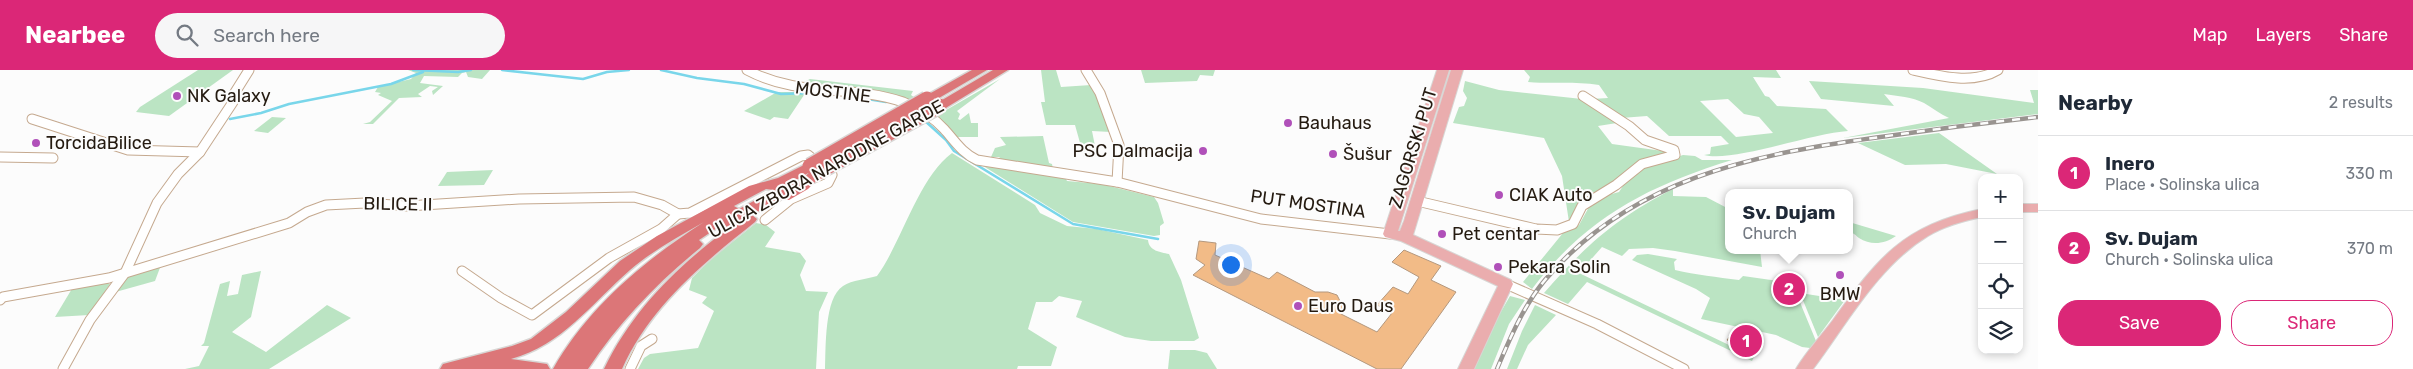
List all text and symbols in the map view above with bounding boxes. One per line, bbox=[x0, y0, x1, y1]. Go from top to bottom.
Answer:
search box bbox=[155, 13, 505, 58]
text: Nearbee bbox=[25, 21, 125, 49]
icon: search bbox=[173, 21, 201, 49]
text: Search here bbox=[213, 24, 320, 47]
text: Map bbox=[2193, 24, 2228, 46]
text: Layers bbox=[2256, 24, 2311, 46]
text: Share bbox=[2339, 24, 2388, 46]
street label: MOSTINE bbox=[794, 76, 872, 108]
place label: NK Galaxy bbox=[187, 85, 271, 107]
street label: ZAGORSKI PUT bbox=[1384, 85, 1442, 211]
marker: NK Galaxy bbox=[171, 90, 183, 102]
text: Nearby bbox=[2058, 90, 2133, 115]
text: 2 results bbox=[2329, 93, 2393, 112]
street label: ULICA ZBORA NARODNE GARDE bbox=[704, 95, 948, 243]
place label: Bauhaus bbox=[1298, 112, 1372, 134]
marker: Bauhaus bbox=[1282, 117, 1294, 129]
place label: TorcidaBilice bbox=[46, 132, 152, 154]
marker: TorcidaBilice bbox=[30, 137, 42, 149]
place label: PSC Dalmacija bbox=[1072, 140, 1193, 162]
place label: Šušur bbox=[1343, 143, 1392, 165]
marker: PSC Dalmacija bbox=[1197, 145, 1209, 157]
marker: Šušur bbox=[1327, 148, 1339, 160]
text: Inero bbox=[2105, 152, 2155, 175]
text: 1 bbox=[2070, 164, 2078, 183]
text: 330 m bbox=[2345, 164, 2393, 183]
map controls bbox=[1978, 174, 2023, 354]
button: + bbox=[1978, 174, 2023, 219]
text: Place · Solinska ulica bbox=[2105, 175, 2260, 194]
place label: CIAK Auto bbox=[1509, 184, 1593, 206]
street label: PUT MOSTINA bbox=[1249, 185, 1367, 223]
marker: CIAK Auto bbox=[1493, 189, 1505, 201]
popup bbox=[1725, 189, 1853, 254]
street label: BILICE II bbox=[363, 192, 433, 216]
text: Sv. Dujam bbox=[1743, 201, 1835, 224]
button: − bbox=[1978, 219, 2023, 264]
place label: Pet centar bbox=[1452, 223, 1540, 245]
text: Church bbox=[1743, 224, 1797, 243]
text: Sv. Dujam bbox=[2105, 227, 2198, 250]
marker: Pet centar bbox=[1436, 228, 1448, 240]
text: 2 bbox=[2069, 239, 2079, 258]
text: 370 m bbox=[2347, 239, 2393, 258]
text: Church · Solinska ulica bbox=[2105, 250, 2273, 269]
your location bbox=[1218, 252, 1244, 278]
place label: Pekara Solin bbox=[1508, 256, 1611, 278]
marker: Pekara Solin bbox=[1492, 261, 1504, 273]
button: locate bbox=[1978, 264, 2023, 309]
marker: BMW bbox=[1834, 269, 1846, 281]
pin: 2 bbox=[1773, 270, 1805, 308]
place label: BMW bbox=[1820, 283, 1860, 305]
place label: Euro Daus bbox=[1308, 295, 1393, 317]
marker: Euro Daus bbox=[1292, 300, 1304, 312]
button: Save bbox=[2058, 300, 2221, 346]
button: Share bbox=[2231, 300, 2393, 346]
button: layers bbox=[1978, 309, 2023, 354]
pin: 1 bbox=[1730, 322, 1762, 360]

